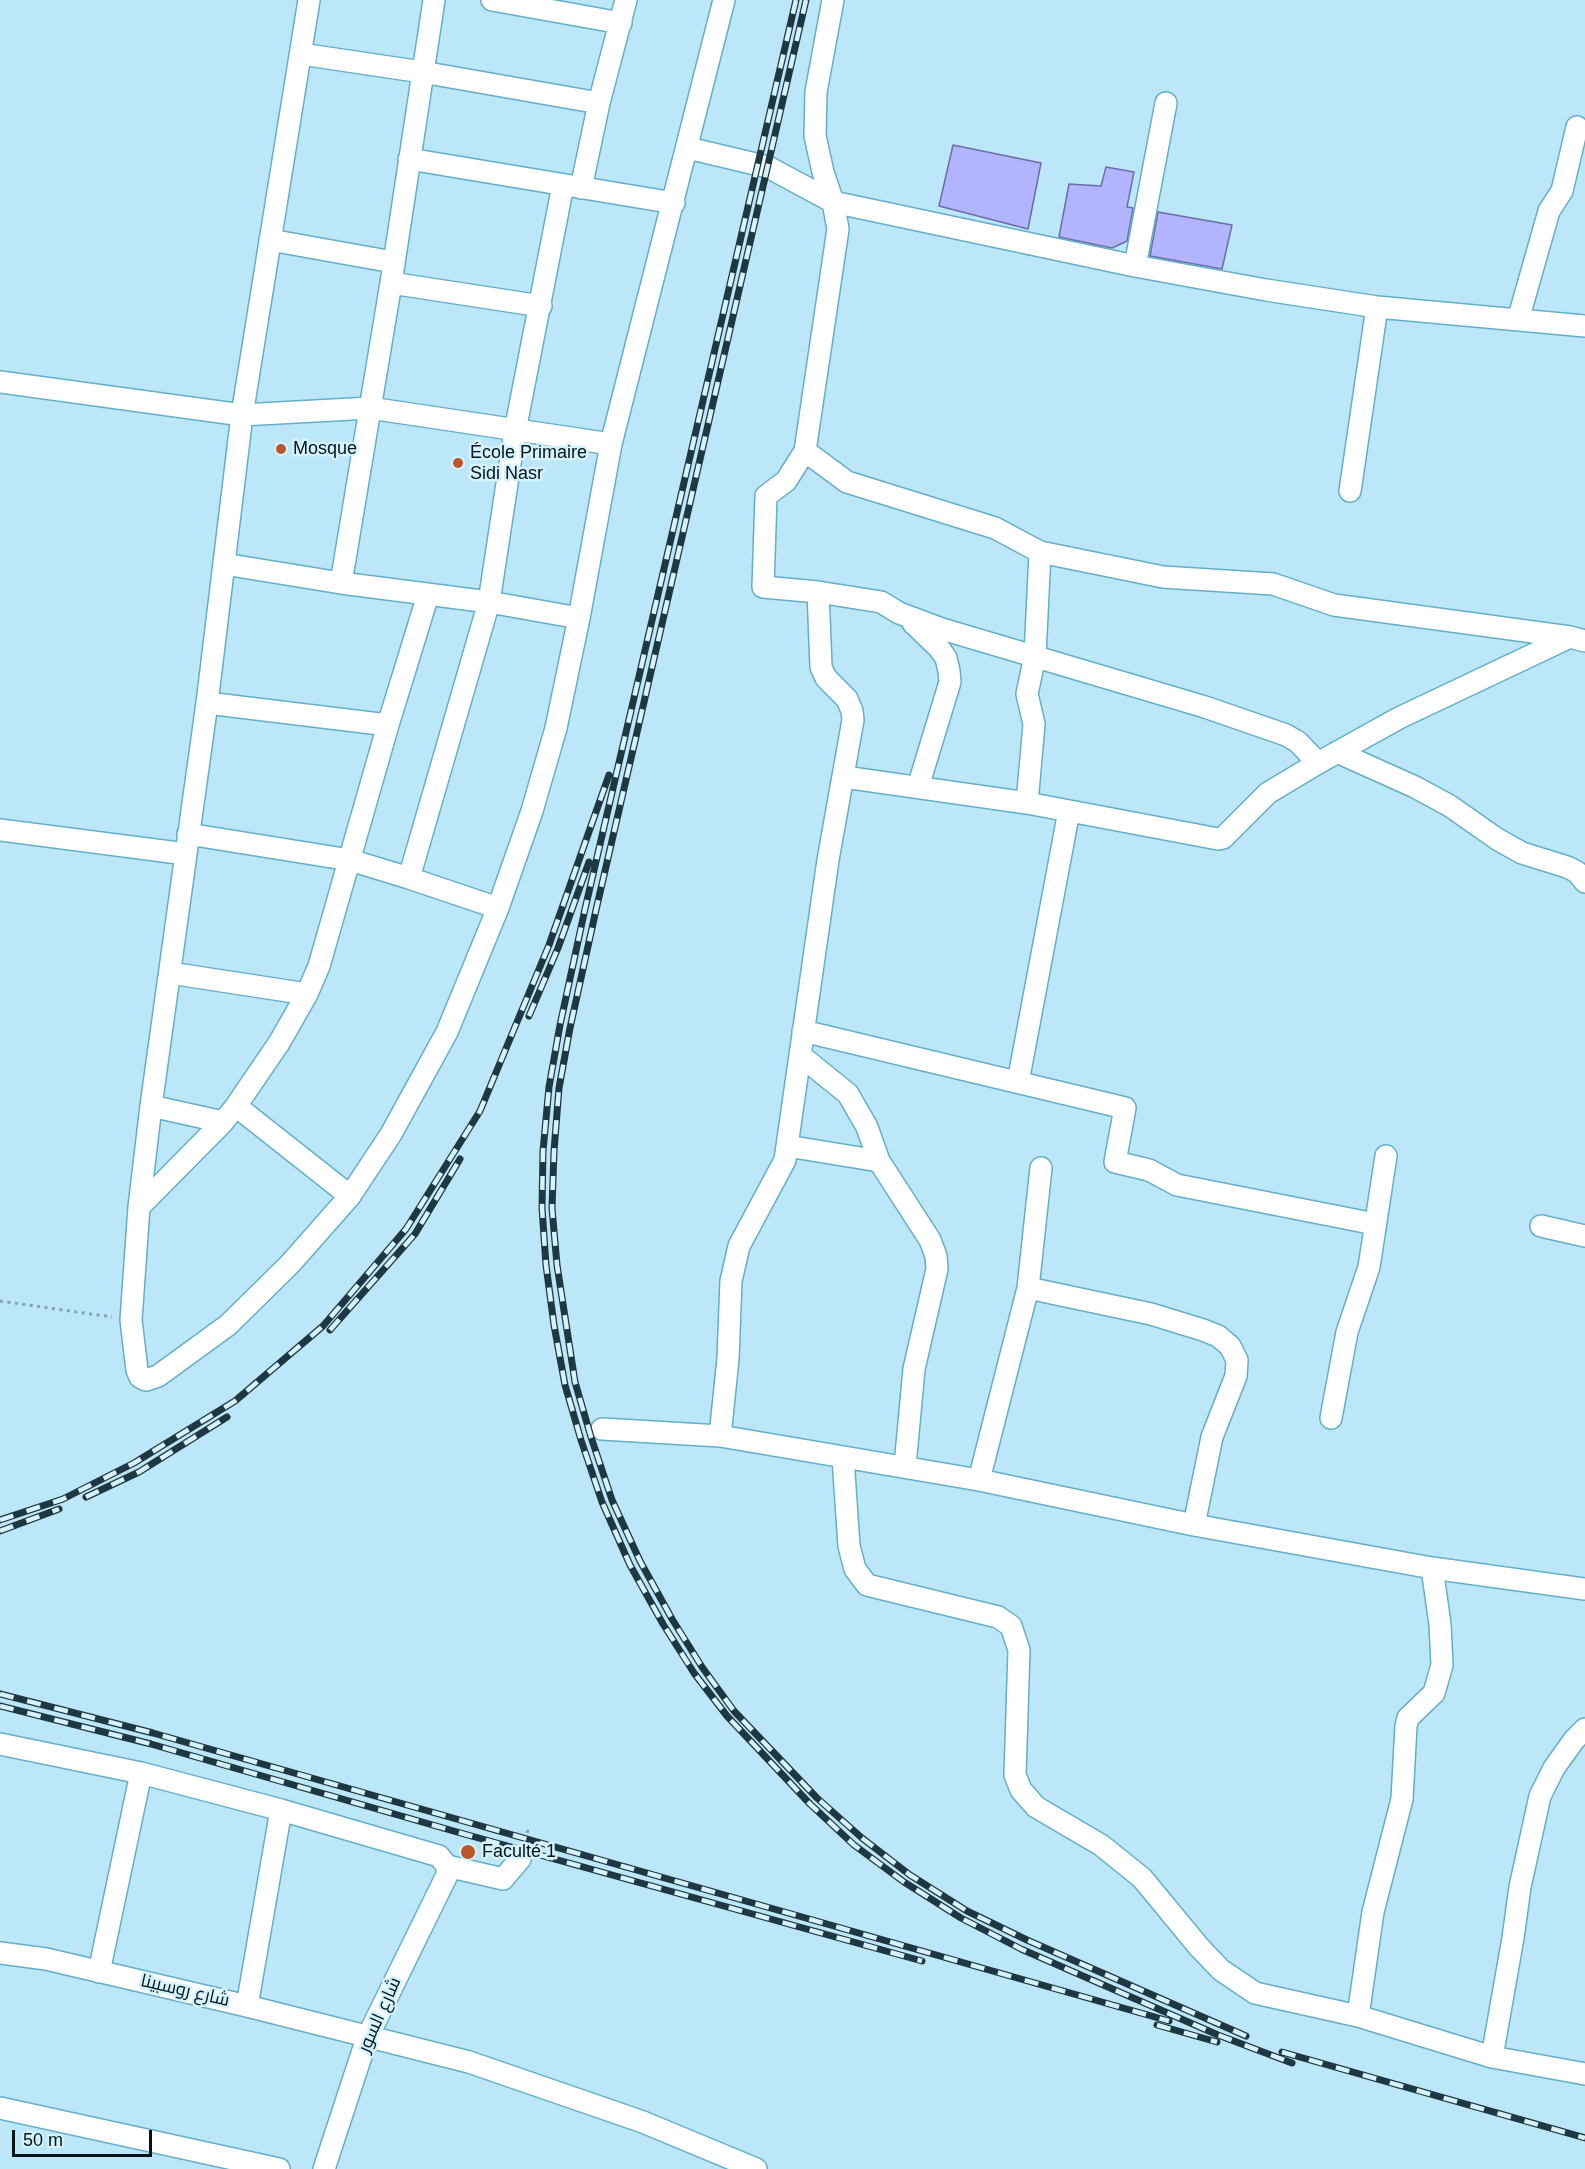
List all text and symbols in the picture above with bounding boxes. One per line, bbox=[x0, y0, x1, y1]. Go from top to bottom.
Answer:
place label: Mosque bbox=[293, 438, 357, 460]
marker: Mosque bbox=[274, 442, 288, 456]
place label: École Primaire Sidi Nasr bbox=[470, 442, 587, 484]
marker: École Primaire Sidi Nasr bbox=[451, 456, 465, 470]
place label: Faculté 1 bbox=[482, 1841, 556, 1863]
marker: Faculté 1 bbox=[459, 1843, 477, 1861]
street label: شارع روسبينا bbox=[138, 1970, 232, 2012]
street label: شارع السور bbox=[354, 1974, 406, 2056]
scale bar bbox=[15, 2118, 154, 2156]
text: 50 m bbox=[23, 2130, 63, 2150]

